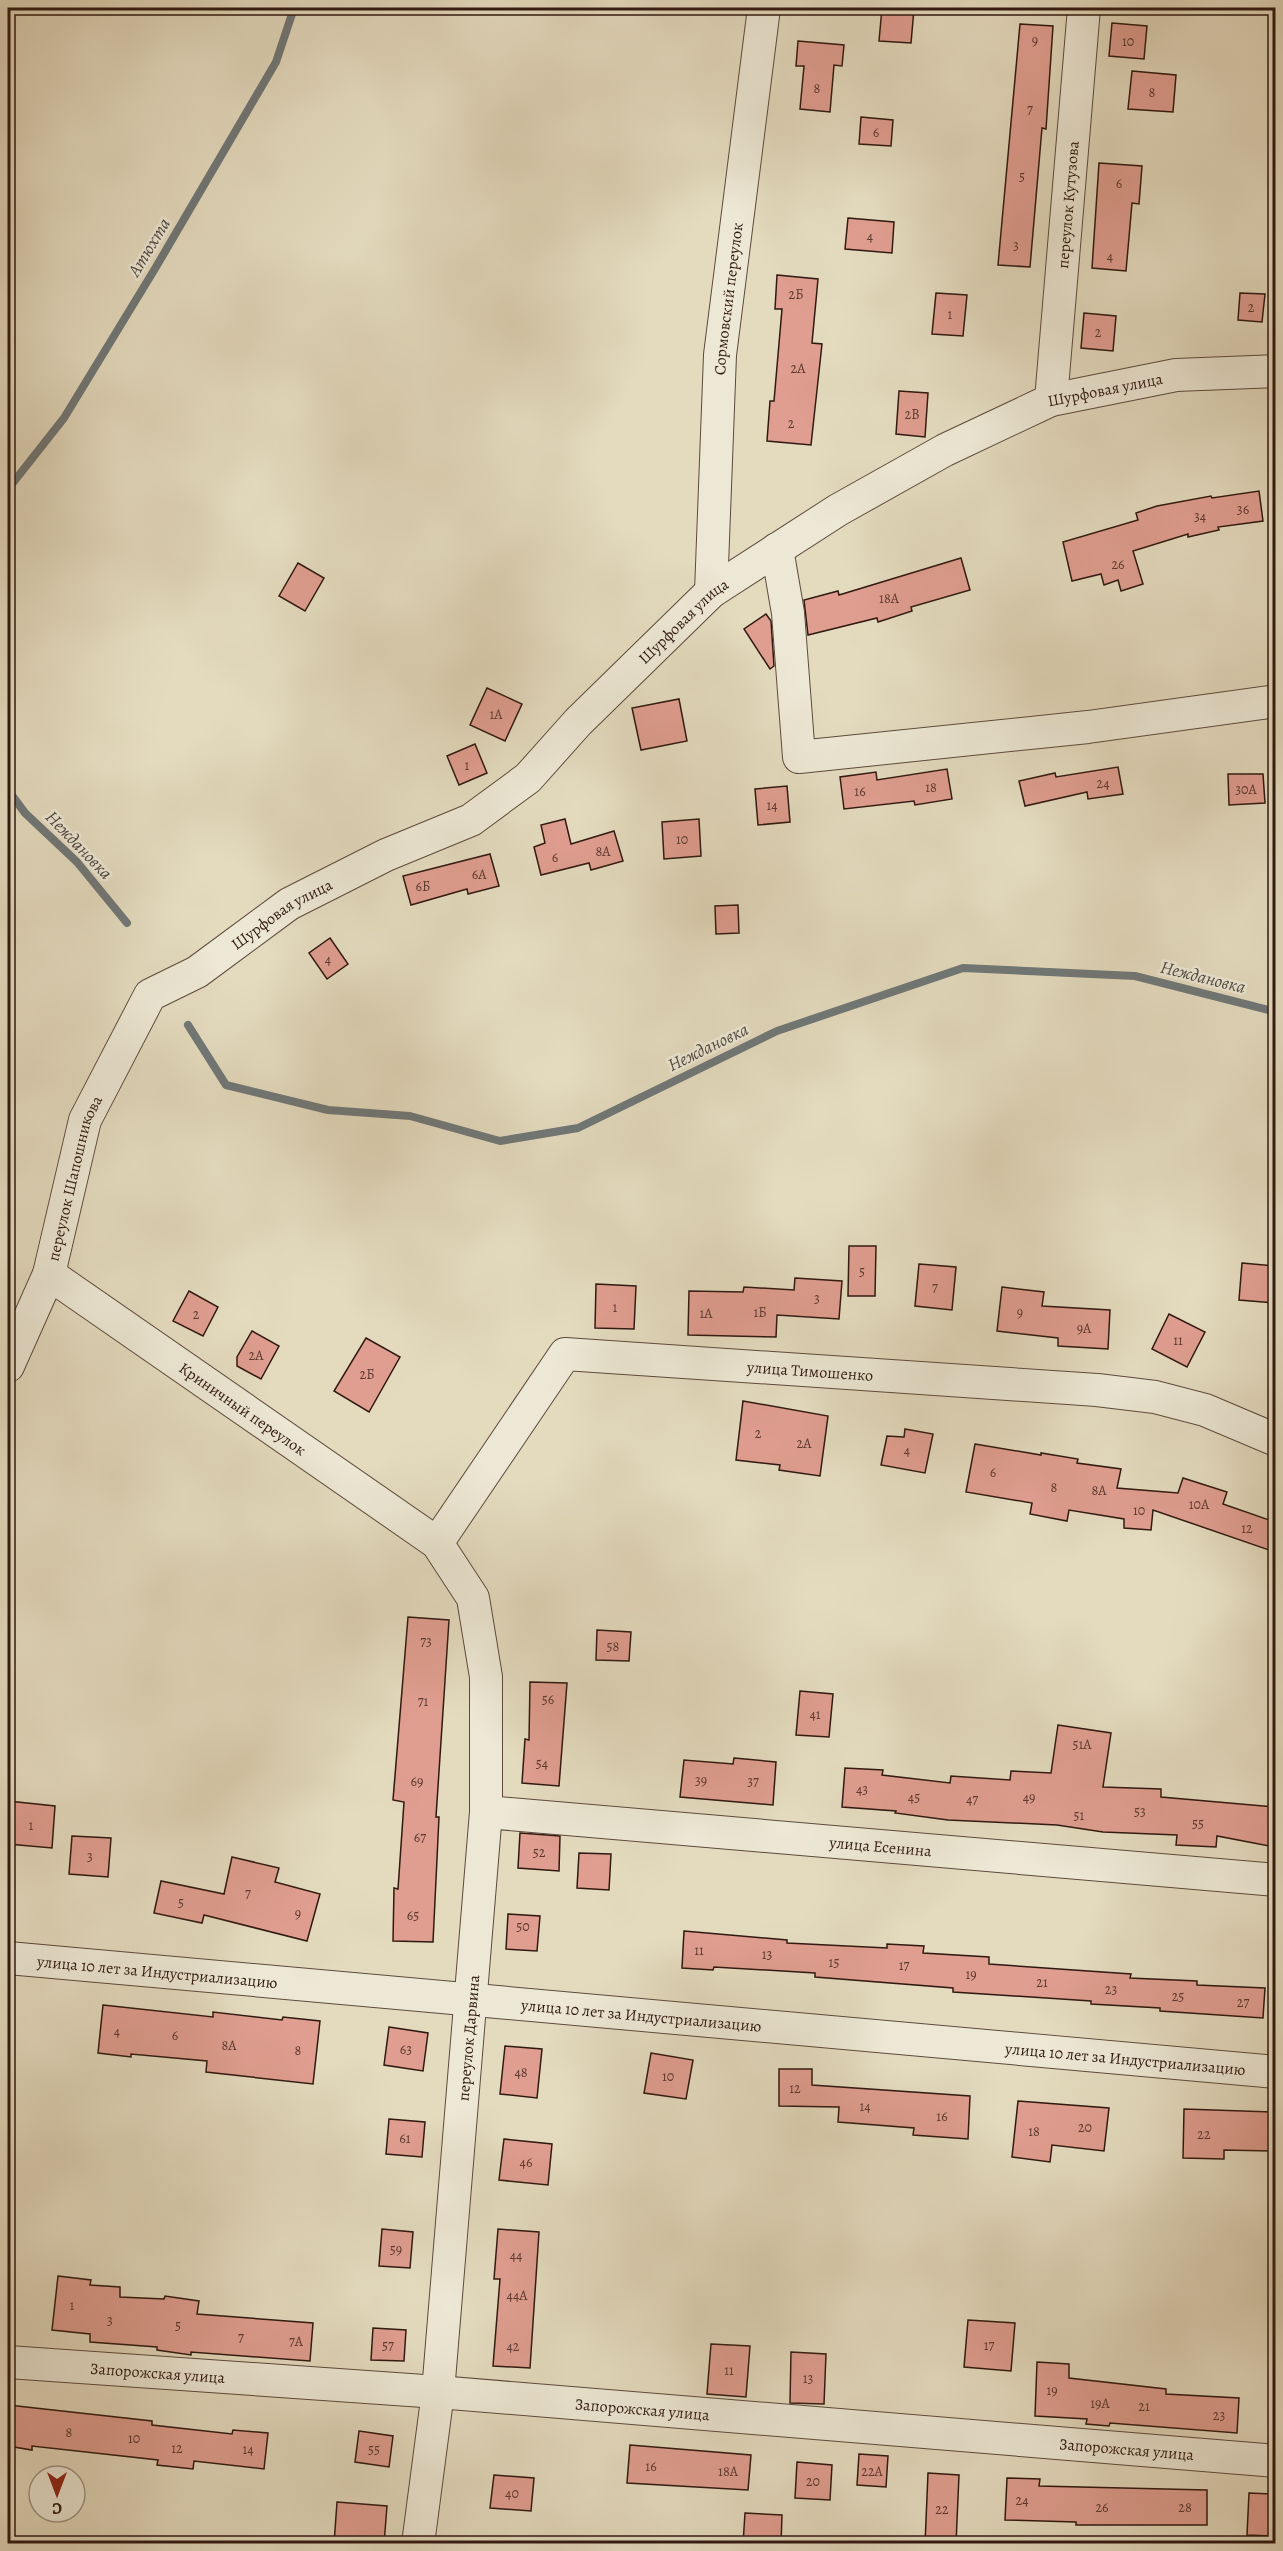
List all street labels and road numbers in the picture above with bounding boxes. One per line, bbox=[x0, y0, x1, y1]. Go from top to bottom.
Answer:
street label: переулок Кутузова bbox=[1052, 139, 1085, 270]
street label: Сормовский переулок bbox=[709, 221, 749, 375]
street label: Шурфовая улица bbox=[1046, 368, 1165, 412]
street label: Шурфовая улица bbox=[634, 573, 734, 669]
street label: Шурфовая улица bbox=[227, 874, 337, 955]
street label: переулок Шапошникова bbox=[42, 1091, 108, 1263]
street label: улица Тимошенко bbox=[745, 1356, 874, 1387]
street label: Криничный переулок bbox=[174, 1357, 310, 1461]
street label: улица Есенина bbox=[827, 1832, 933, 1862]
street label: улица 10 лет за Индустриализацию bbox=[35, 1951, 279, 1994]
street label: переулок Дарвина bbox=[453, 1973, 486, 2102]
street label: улица 10 лет за Индустриализацию bbox=[519, 1994, 763, 2038]
street label: улица 10 лет за Индустриализацию bbox=[1003, 2038, 1247, 2081]
street label: Запорожская улица bbox=[89, 2358, 226, 2389]
street label: Запорожская улица bbox=[574, 2393, 711, 2426]
street label: Запорожская улица bbox=[1058, 2433, 1195, 2466]

